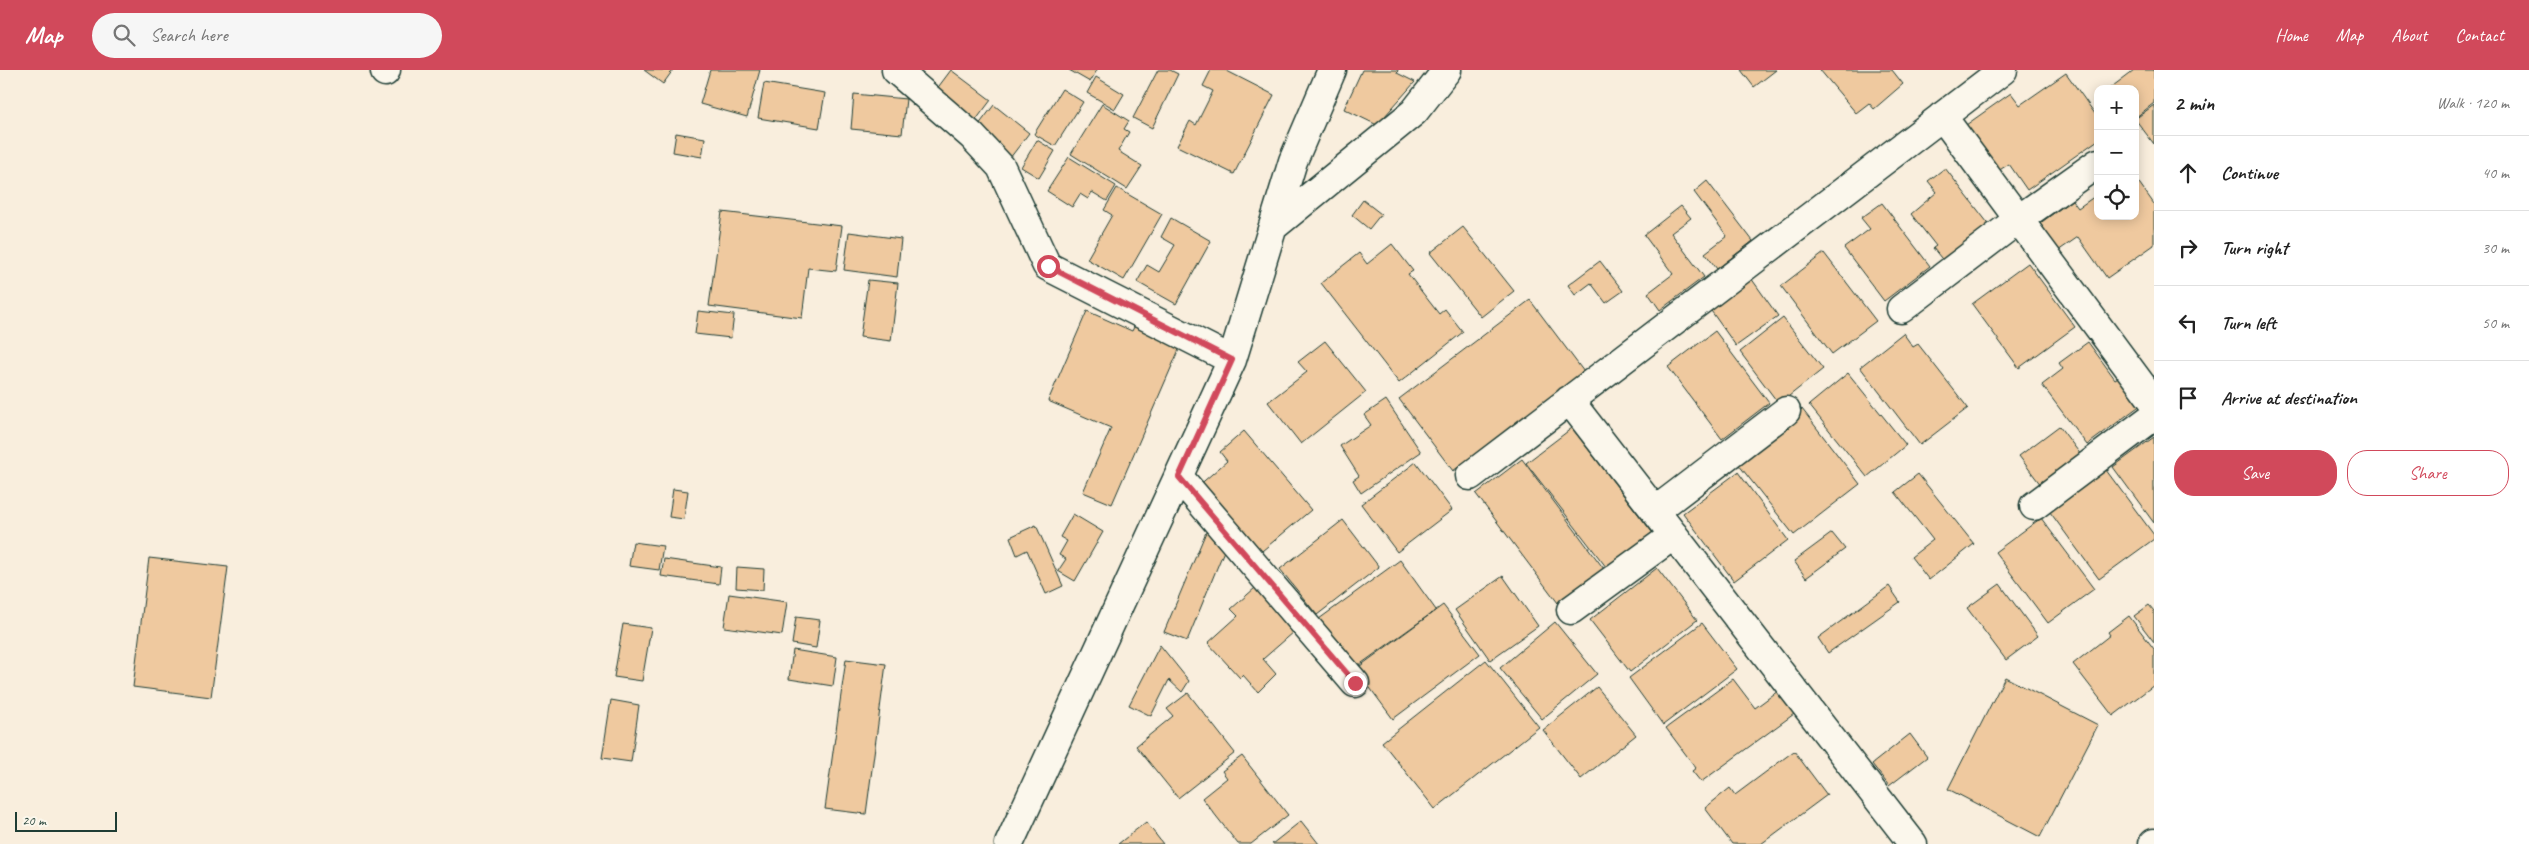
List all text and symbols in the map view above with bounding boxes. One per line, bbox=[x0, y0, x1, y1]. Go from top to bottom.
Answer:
search box bbox=[92, 13, 442, 58]
text: Map bbox=[25, 20, 62, 50]
icon: search bbox=[110, 21, 138, 49]
text: Search here bbox=[150, 23, 228, 47]
text: Home bbox=[2275, 24, 2308, 46]
text: Map bbox=[2336, 24, 2363, 46]
text: About bbox=[2391, 24, 2427, 46]
text: Contact bbox=[2455, 24, 2504, 46]
map controls bbox=[2094, 85, 2139, 220]
button: + bbox=[2094, 85, 2139, 130]
text: 2 min bbox=[2174, 90, 2214, 116]
text: Walk · 120 m bbox=[2437, 93, 2509, 113]
button: − bbox=[2094, 130, 2139, 175]
icon: ahead bbox=[2174, 159, 2202, 187]
text: Continue bbox=[2221, 161, 2278, 185]
text: 40 m bbox=[2482, 163, 2509, 183]
button: locate bbox=[2094, 175, 2139, 220]
icon: right bbox=[2174, 234, 2202, 262]
text: Turn right bbox=[2221, 236, 2288, 260]
text: 30 m bbox=[2482, 238, 2509, 258]
route start bbox=[1037, 255, 1060, 278]
icon: left bbox=[2174, 309, 2202, 337]
text: Turn left bbox=[2221, 311, 2276, 335]
text: 50 m bbox=[2482, 313, 2509, 333]
icon: arrive bbox=[2174, 384, 2202, 412]
text: Arrive at destination bbox=[2221, 386, 2357, 410]
button: Save bbox=[2174, 450, 2337, 496]
button: Share bbox=[2347, 450, 2509, 496]
route end bbox=[1344, 672, 1367, 695]
scale bar bbox=[15, 809, 118, 832]
text: 20 m bbox=[22, 812, 46, 829]

